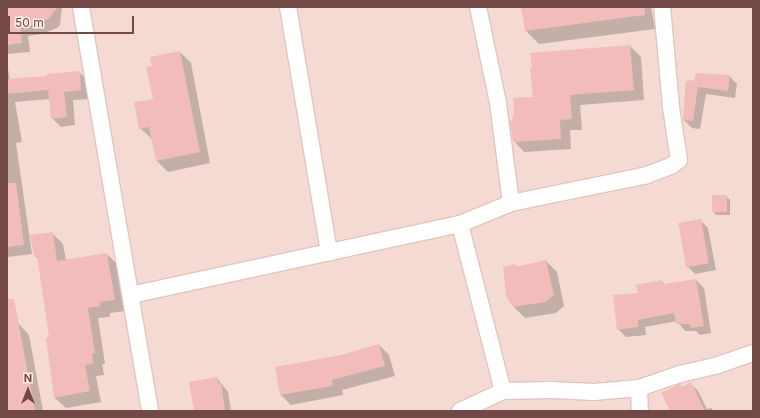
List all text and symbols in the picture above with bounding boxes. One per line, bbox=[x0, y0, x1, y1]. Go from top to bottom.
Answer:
scale bar bbox=[10, 8, 136, 34]
text: 50 m bbox=[15, 15, 44, 30]
north arrow bbox=[8, 370, 48, 410]
text: N bbox=[24, 371, 32, 385]

